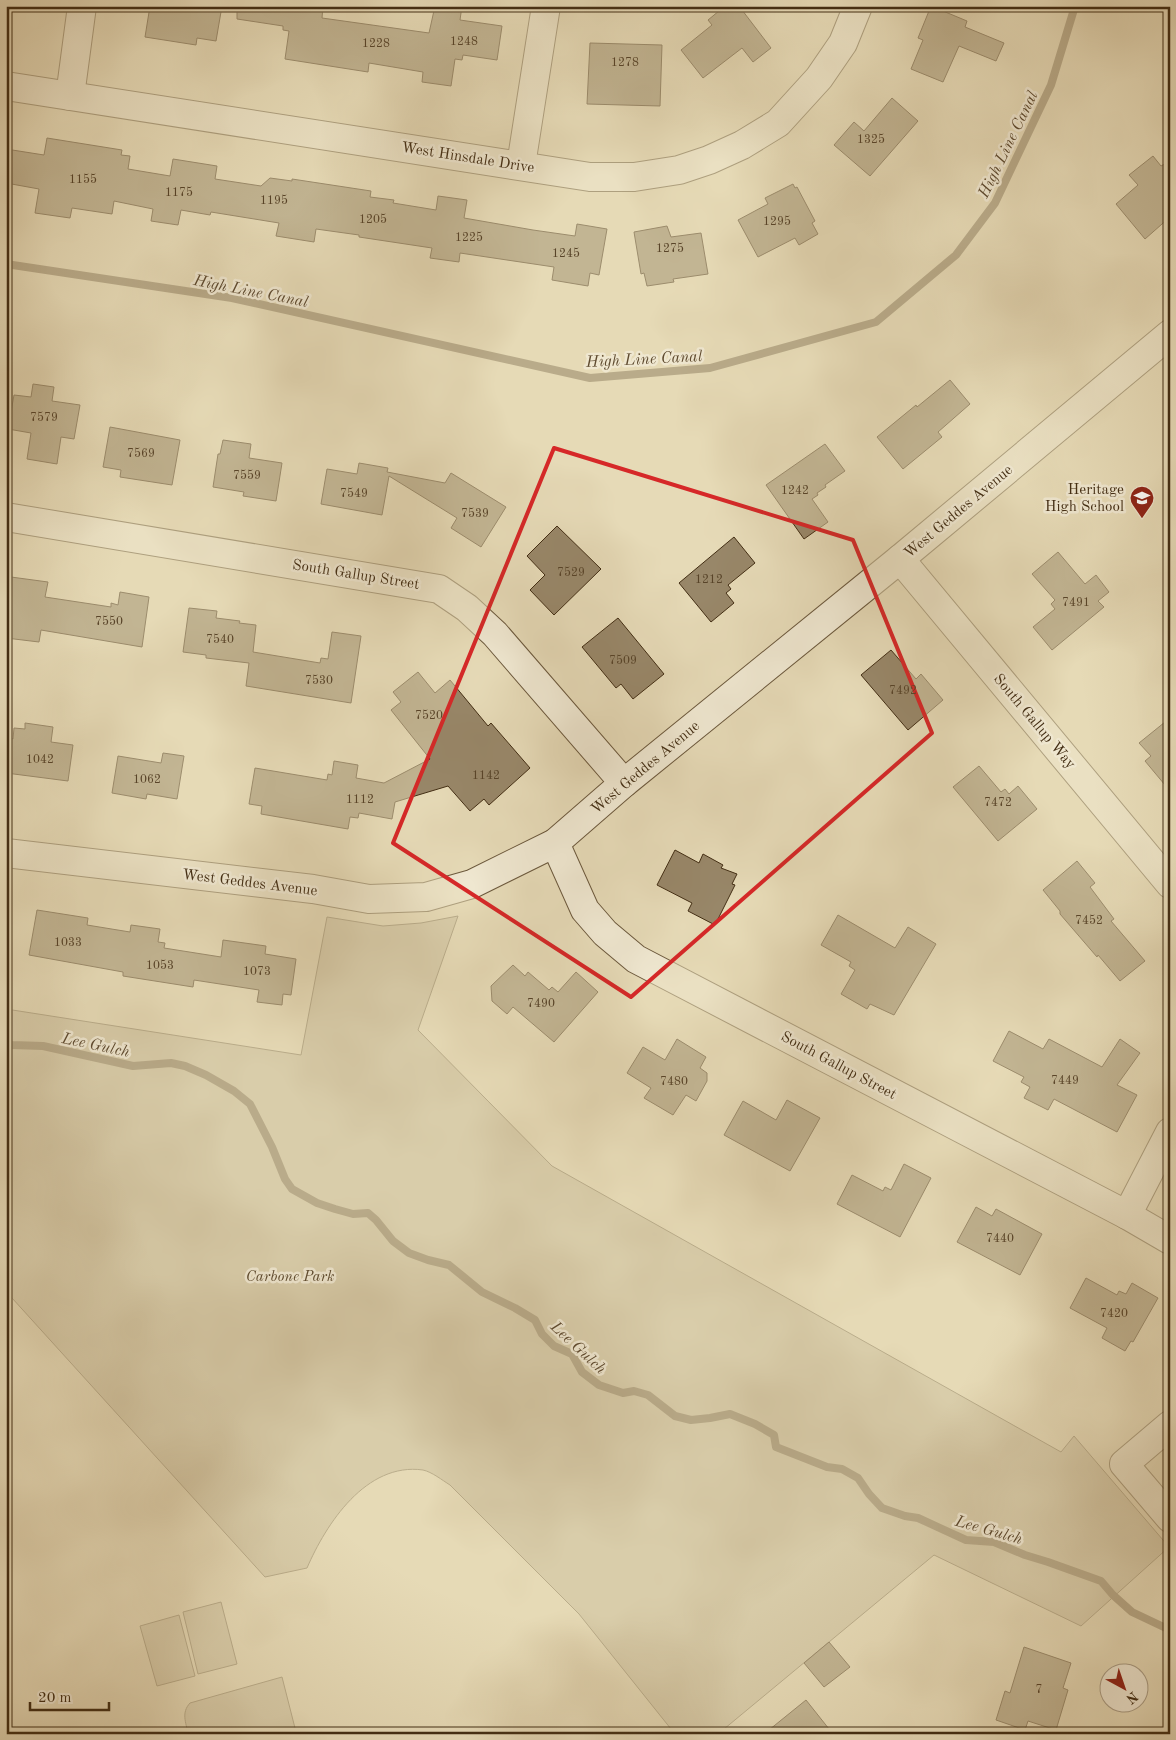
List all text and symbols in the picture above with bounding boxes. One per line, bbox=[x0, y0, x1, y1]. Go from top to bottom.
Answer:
house number: 1248 bbox=[450, 36, 478, 48]
house number: 1228 bbox=[362, 38, 390, 50]
house number: 1278 bbox=[611, 57, 639, 69]
water label: High Line Canal bbox=[976, 89, 1042, 202]
house number: 1325 bbox=[857, 133, 885, 146]
street label: West Hinsdale Drive bbox=[400, 141, 535, 176]
house number: 1155 bbox=[69, 173, 97, 186]
house number: 1175 bbox=[165, 186, 193, 199]
house number: 1195 bbox=[260, 194, 288, 207]
house number: 1205 bbox=[359, 213, 387, 226]
house number: 1295 bbox=[763, 215, 791, 228]
house number: 1225 bbox=[455, 231, 483, 244]
house number: 1275 bbox=[656, 242, 684, 255]
house number: 1245 bbox=[552, 247, 580, 260]
water label: High Line Canal bbox=[191, 273, 310, 311]
water label: High Line Canal bbox=[584, 349, 703, 371]
house number: 7579 bbox=[30, 411, 58, 424]
house number: 7569 bbox=[127, 447, 155, 460]
street label: West Geddes Avenue bbox=[902, 463, 1016, 562]
house number: 7559 bbox=[233, 469, 261, 482]
place label: Heritage High School bbox=[1045, 483, 1124, 515]
house number: 1242 bbox=[781, 485, 809, 497]
school or university icon: Heritage High School bbox=[1129, 485, 1155, 519]
house number: 7549 bbox=[340, 487, 368, 500]
house number: 7539 bbox=[461, 507, 489, 520]
street label: South Gallup Street bbox=[291, 558, 420, 593]
house number: 7529 bbox=[557, 566, 585, 579]
house number: 1212 bbox=[695, 574, 723, 586]
house number: 7491 bbox=[1062, 597, 1090, 609]
house number: 7550 bbox=[95, 615, 123, 628]
house number: 7540 bbox=[206, 633, 234, 646]
house number: 7509 bbox=[609, 654, 637, 667]
street label: South Gallup Way bbox=[990, 672, 1078, 772]
house number: 7530 bbox=[305, 674, 333, 687]
house number: 7492 bbox=[889, 685, 917, 697]
house number: 7520 bbox=[415, 709, 443, 722]
street label: West Geddes Avenue bbox=[589, 719, 703, 818]
house number: 1042 bbox=[26, 754, 54, 766]
house number: 1142 bbox=[472, 770, 500, 782]
house number: 1062 bbox=[133, 774, 161, 786]
house number: 1112 bbox=[346, 794, 374, 806]
house number: 7472 bbox=[984, 797, 1012, 809]
street label: West Geddes Avenue bbox=[181, 868, 318, 899]
house number: 7452 bbox=[1075, 914, 1103, 927]
house number: 1033 bbox=[54, 937, 82, 949]
house number: 1053 bbox=[146, 959, 174, 972]
house number: 1073 bbox=[243, 966, 271, 978]
house number: 7490 bbox=[527, 998, 555, 1010]
street label: South Gallup Street bbox=[778, 1030, 899, 1103]
water label: Lee Gulch bbox=[59, 1031, 131, 1061]
house number: 7449 bbox=[1051, 1075, 1079, 1087]
house number: 7480 bbox=[660, 1076, 688, 1088]
house number: 7440 bbox=[986, 1233, 1014, 1245]
park label: Carbone Park bbox=[246, 1270, 334, 1285]
house number: 7420 bbox=[1100, 1308, 1128, 1320]
water label: Lee Gulch bbox=[546, 1318, 608, 1378]
water label: Lee Gulch bbox=[952, 1513, 1024, 1548]
north arrow bbox=[1098, 1662, 1148, 1712]
scale bar bbox=[30, 1680, 109, 1712]
house number: 7 bbox=[1036, 1684, 1042, 1696]
text: N bbox=[1123, 1688, 1140, 1706]
text: 20 m bbox=[38, 1691, 72, 1706]

